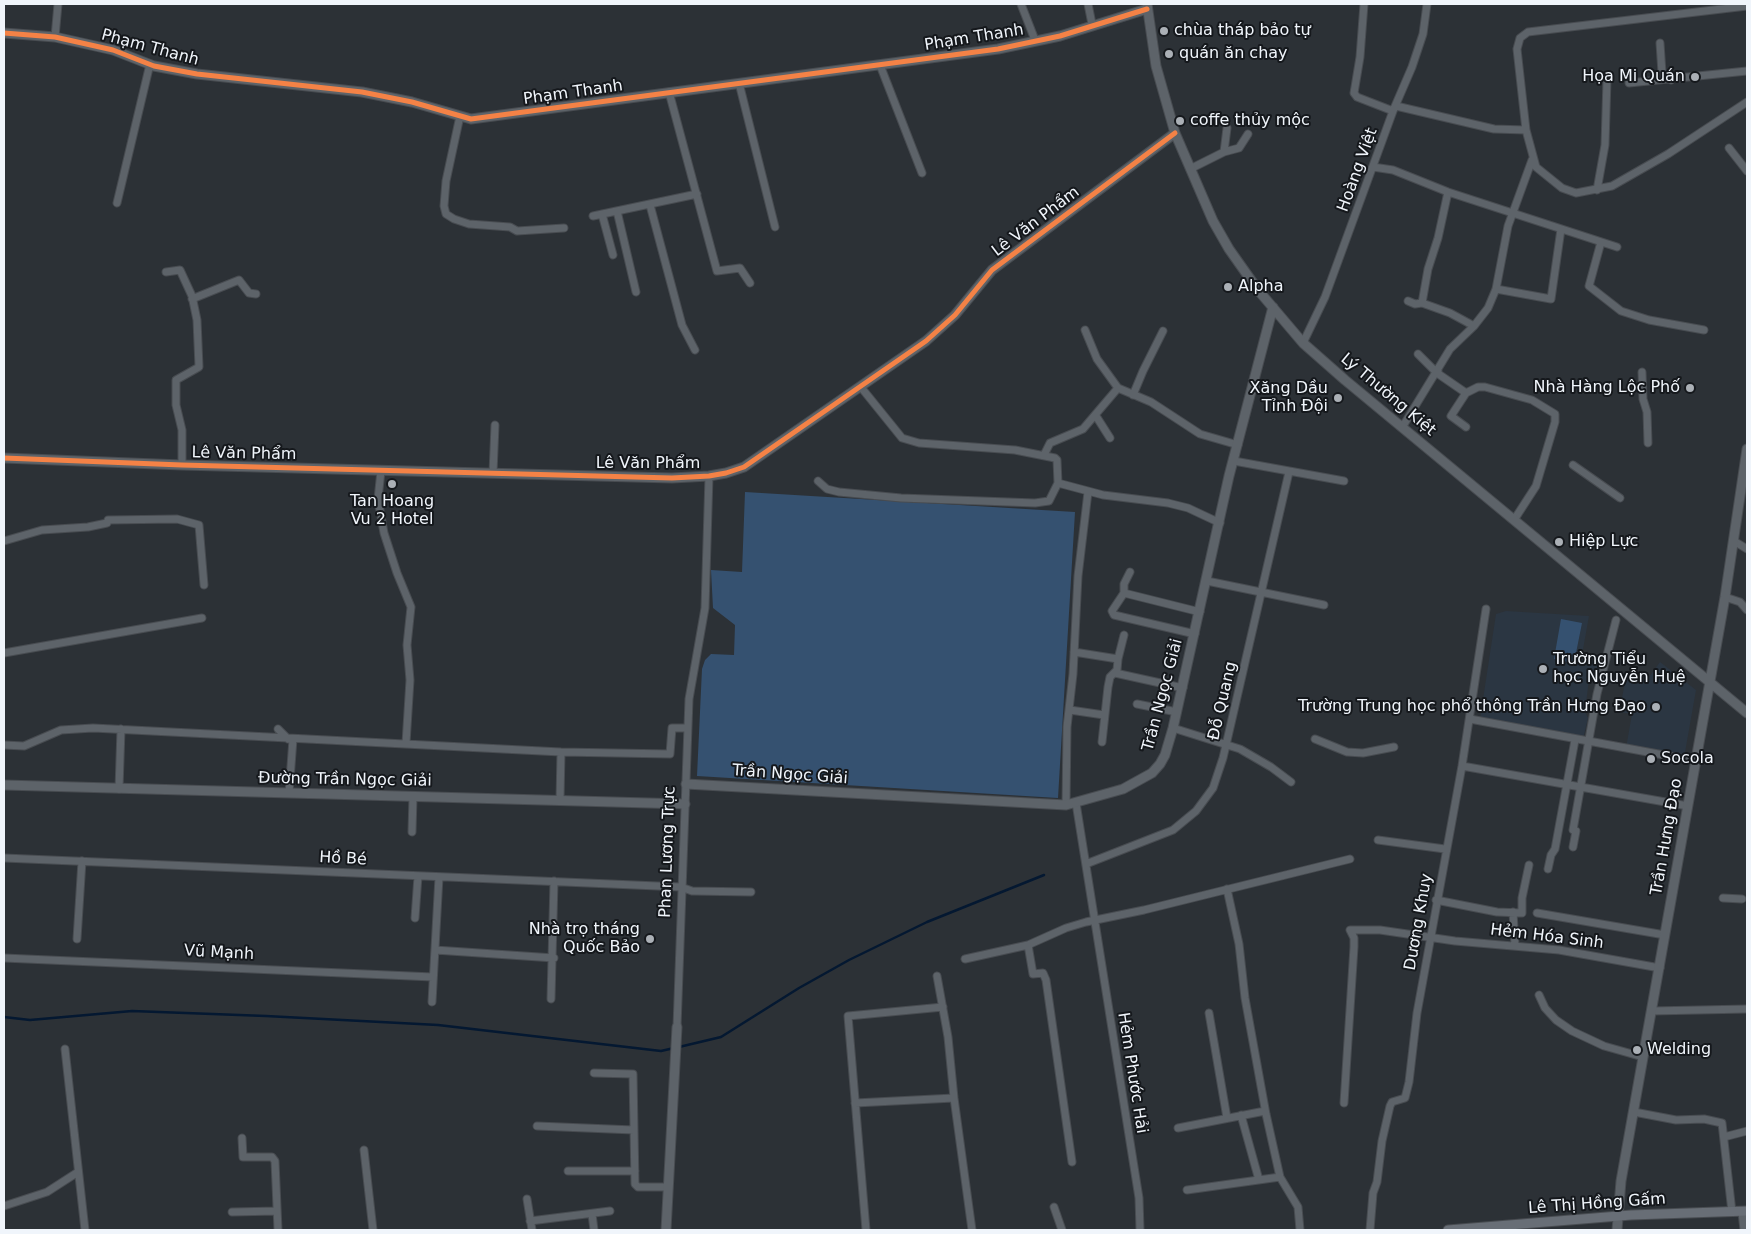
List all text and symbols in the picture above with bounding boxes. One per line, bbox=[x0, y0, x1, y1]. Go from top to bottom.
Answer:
street label: Phạm Thanh bbox=[923, 21, 1025, 55]
place label: chùa tháp bảo tự bbox=[1174, 21, 1311, 41]
marker: chùa tháp bảo tự bbox=[1158, 25, 1170, 37]
street label: Phạm Thanh bbox=[99, 26, 201, 70]
place label: quán ăn chay bbox=[1179, 44, 1288, 64]
marker: quán ăn chay bbox=[1163, 48, 1175, 60]
place label: Họa Mi Quán bbox=[1582, 67, 1685, 87]
marker: Họa Mi Quán bbox=[1689, 71, 1701, 83]
street label: Phạm Thanh bbox=[522, 77, 624, 109]
place label: coffe thủy mộc bbox=[1190, 111, 1310, 131]
marker: coffe thủy mộc bbox=[1174, 115, 1186, 127]
street label: Hoàng Việt bbox=[1334, 125, 1382, 215]
street label: Lê Văn Phẩm bbox=[988, 183, 1084, 261]
place label: Alpha bbox=[1238, 277, 1283, 297]
marker: Alpha bbox=[1222, 281, 1234, 293]
street label: Lý Thường Kiệt bbox=[1337, 350, 1439, 440]
place label: Nhà Hàng Lộc Phố bbox=[1534, 378, 1680, 398]
place label: Xăng Dầu Tỉnh Đội bbox=[1250, 379, 1328, 417]
marker: Nhà Hàng Lộc Phố bbox=[1684, 382, 1696, 394]
marker: Xăng Dầu Tỉnh Đội bbox=[1332, 392, 1344, 404]
street label: Lê Văn Phẩm bbox=[191, 443, 297, 465]
street label: Lê Văn Phẩm bbox=[596, 454, 700, 474]
marker: Tan Hoang Vu 2 Hotel bbox=[386, 478, 398, 490]
place label: Tan Hoang Vu 2 Hotel bbox=[350, 492, 434, 530]
place label: Hiệp Lực bbox=[1569, 532, 1638, 552]
marker: Hiệp Lực bbox=[1553, 536, 1565, 548]
street label: Trần Ngọc Giải bbox=[1139, 637, 1187, 753]
place label: Trường Tiểu học Nguyễn Huệ bbox=[1553, 650, 1686, 688]
street label: Đỗ Quang bbox=[1205, 660, 1241, 742]
marker: Trường Tiểu học Nguyễn Huệ bbox=[1537, 663, 1549, 675]
place label: Trường Trung học phổ thông Trần Hưng Đạo bbox=[1298, 697, 1646, 717]
marker: Trường Trung học phổ thông Trần Hưng Đạo bbox=[1650, 701, 1662, 713]
place label: Socola bbox=[1661, 749, 1714, 769]
marker: Socola bbox=[1645, 753, 1657, 765]
street label: Trần Ngọc Giải bbox=[732, 761, 848, 789]
street label: Đường Trần Ngọc Giải bbox=[258, 769, 432, 791]
street label: Trần Hưng Đạo bbox=[1647, 777, 1687, 897]
street label: Phan Lương Trực bbox=[656, 786, 680, 918]
street label: Hồ Bé bbox=[319, 848, 367, 870]
street label: Dương Khuy bbox=[1401, 872, 1437, 972]
place label: Nhà trọ tháng Quốc Bảo bbox=[529, 920, 640, 958]
street label: Hẻm Hóa Sinh bbox=[1489, 921, 1605, 953]
marker: Nhà trọ tháng Quốc Bảo bbox=[644, 933, 656, 945]
street label: Vũ Mạnh bbox=[184, 942, 254, 964]
street label: Hẻm Phước Hải bbox=[1113, 1011, 1151, 1135]
place label: Welding bbox=[1647, 1040, 1711, 1060]
marker: Welding bbox=[1631, 1044, 1643, 1056]
street label: Lê Thị Hồng Gấm bbox=[1527, 1190, 1667, 1218]

